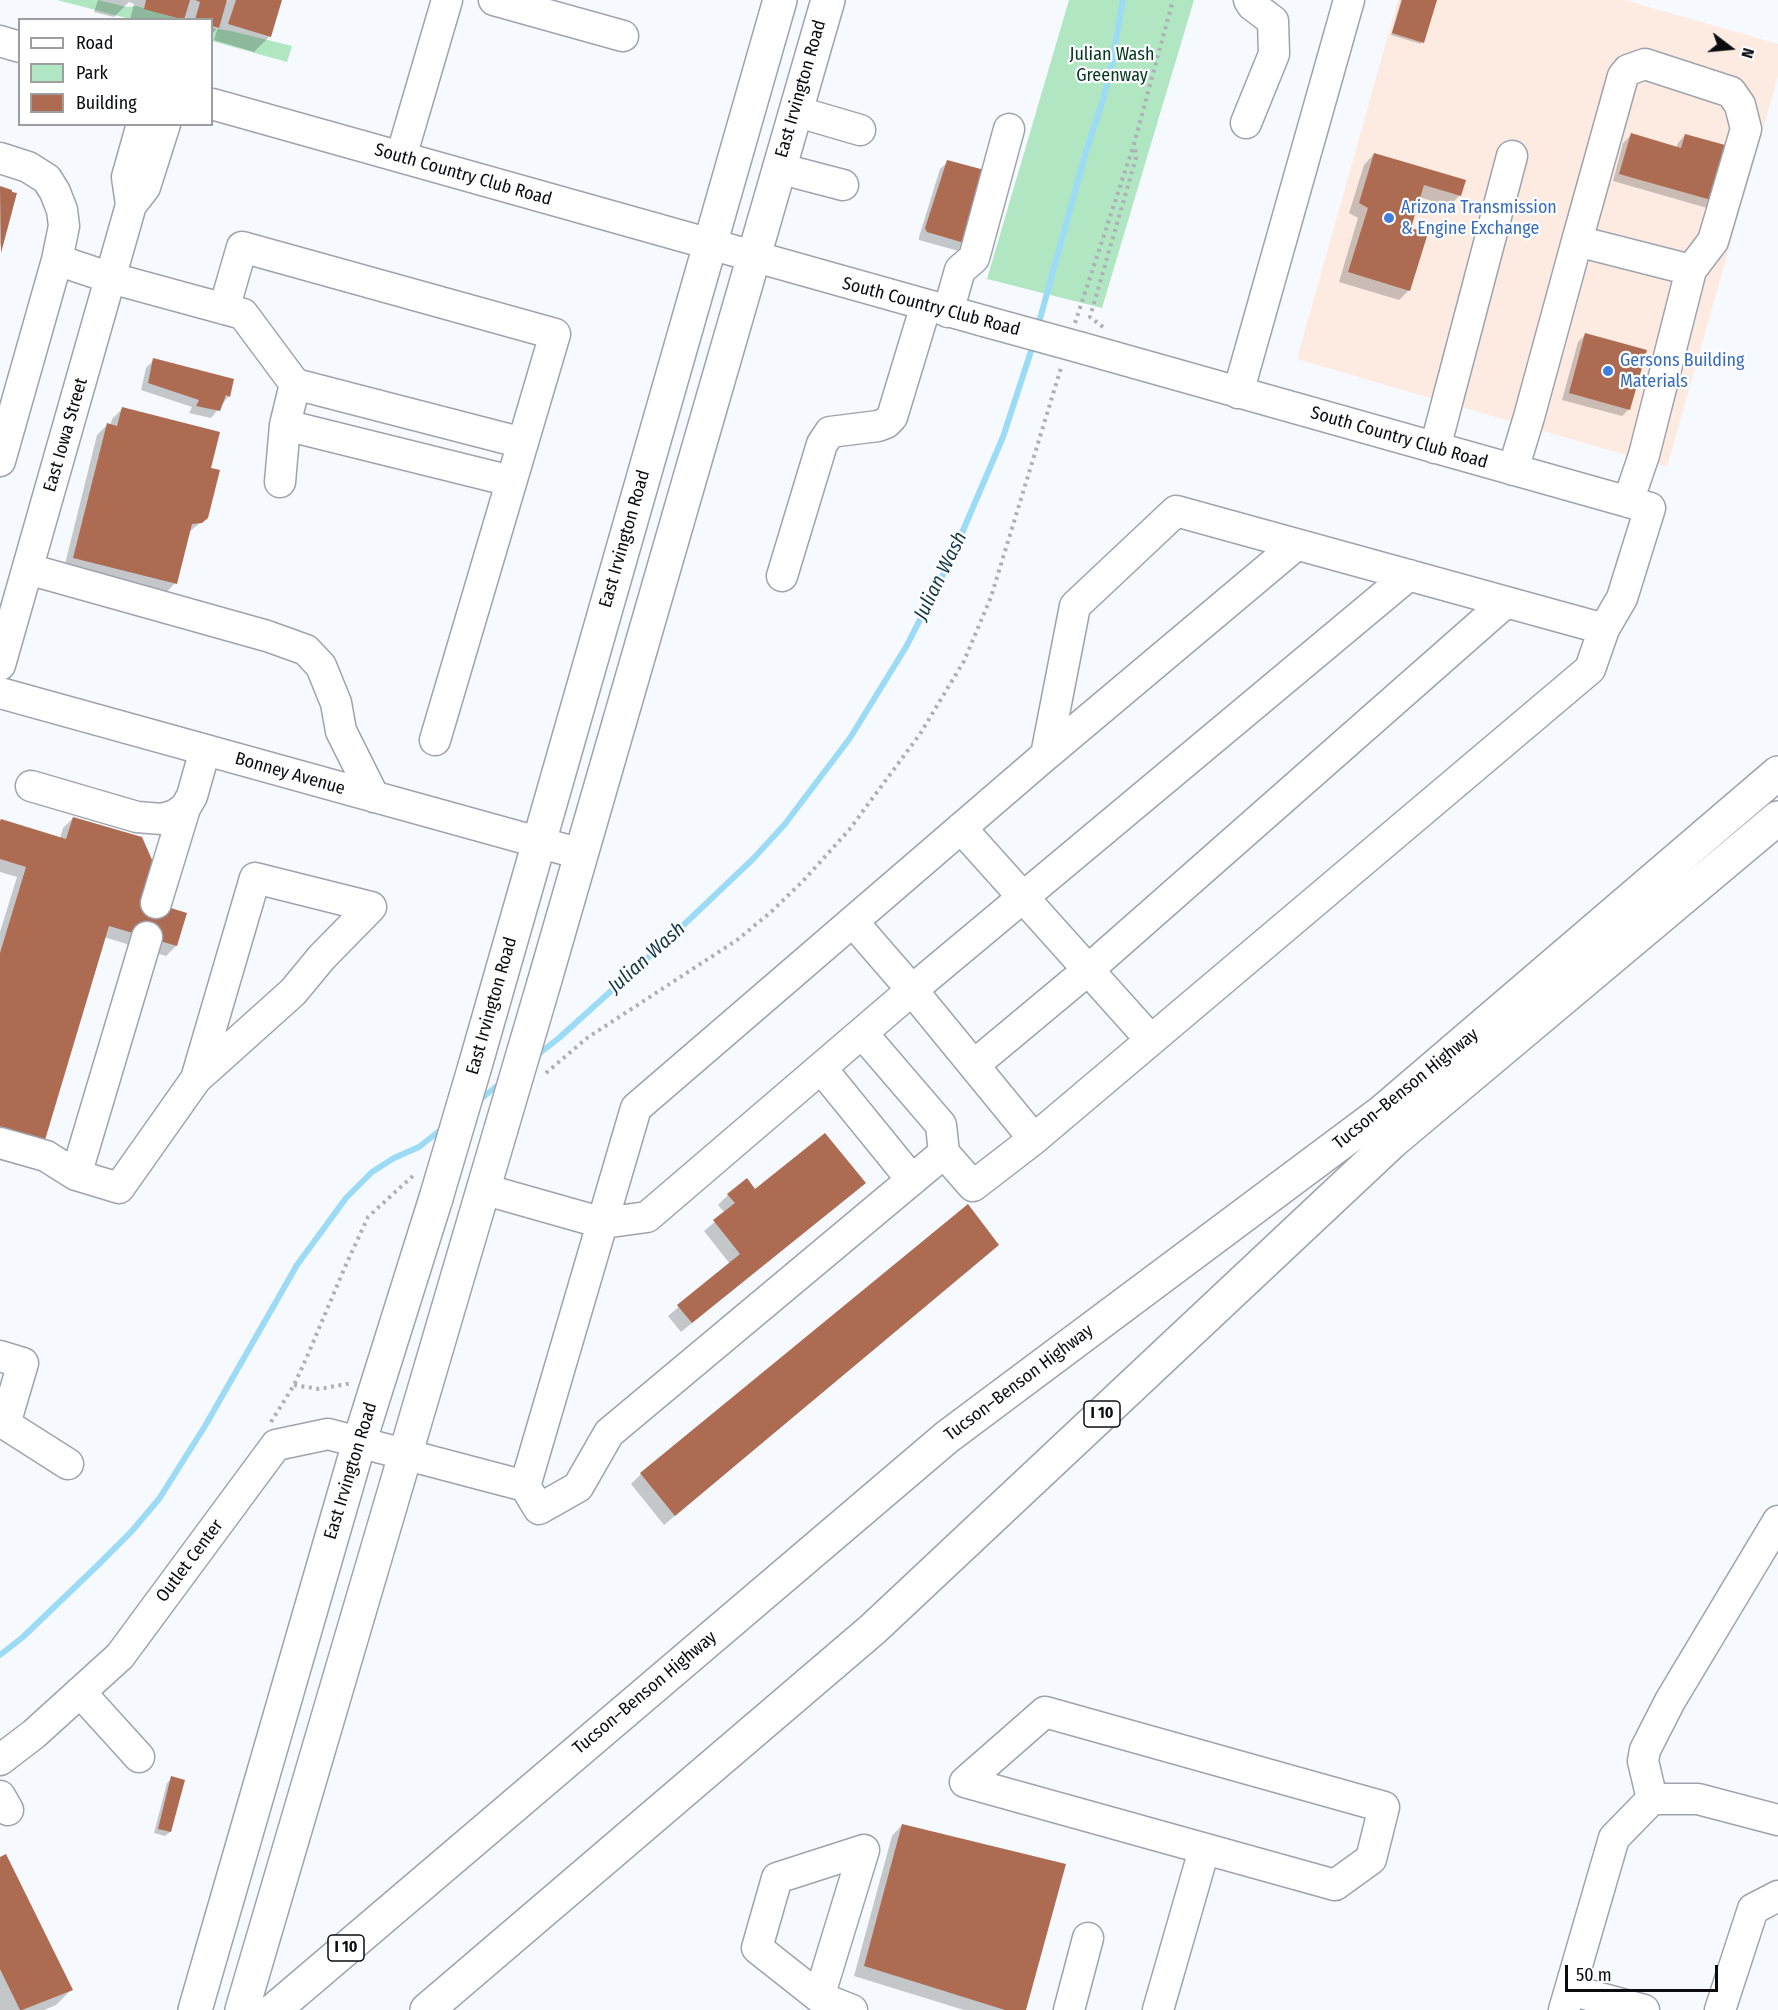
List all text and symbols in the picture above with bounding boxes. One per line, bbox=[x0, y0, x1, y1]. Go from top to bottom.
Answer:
legend bbox=[18, 18, 213, 126]
street label: East Irvington Road bbox=[771, 18, 831, 160]
north arrow bbox=[1700, 18, 1760, 78]
text: Road bbox=[76, 32, 113, 54]
park label: Julian Wash Greenway bbox=[1070, 44, 1154, 86]
text: N bbox=[1737, 46, 1758, 60]
text: Park bbox=[76, 62, 108, 84]
text: Building bbox=[76, 92, 137, 114]
street label: South Country Club Road bbox=[372, 139, 554, 211]
place label: Arizona Transmission & Engine Exchange bbox=[1401, 197, 1557, 240]
marker: Arizona Transmission & Engine Exchange bbox=[1382, 211, 1396, 225]
street label: South Country Club Road bbox=[840, 273, 1022, 341]
place label: Gersons Building Materials bbox=[1620, 350, 1744, 392]
marker: Gersons Building Materials bbox=[1601, 364, 1615, 378]
street label: East Iowa Street bbox=[39, 375, 93, 495]
street label: South Country Club Road bbox=[1308, 402, 1490, 474]
street label: East Irvington Road bbox=[595, 468, 655, 610]
water label: Julian Wash bbox=[909, 528, 973, 624]
street label: Bonney Avenue bbox=[232, 748, 348, 800]
water label: Julian Wash bbox=[603, 917, 691, 999]
street label: East Irvington Road bbox=[462, 935, 522, 1077]
street label: Tucson–Benson Highway bbox=[1329, 1024, 1483, 1154]
street label: Tucson–Benson Highway bbox=[940, 1320, 1098, 1446]
street label: East Irvington Road bbox=[320, 1400, 382, 1542]
road number: I 10 bbox=[1084, 1401, 1120, 1427]
street label: Outlet Center bbox=[152, 1515, 228, 1607]
street label: Tucson–Benson Highway bbox=[569, 1627, 721, 1759]
road number: I 10 bbox=[328, 1935, 364, 1961]
scale bar bbox=[1568, 1953, 1721, 1991]
text: 50 m bbox=[1576, 1964, 1612, 1986]

